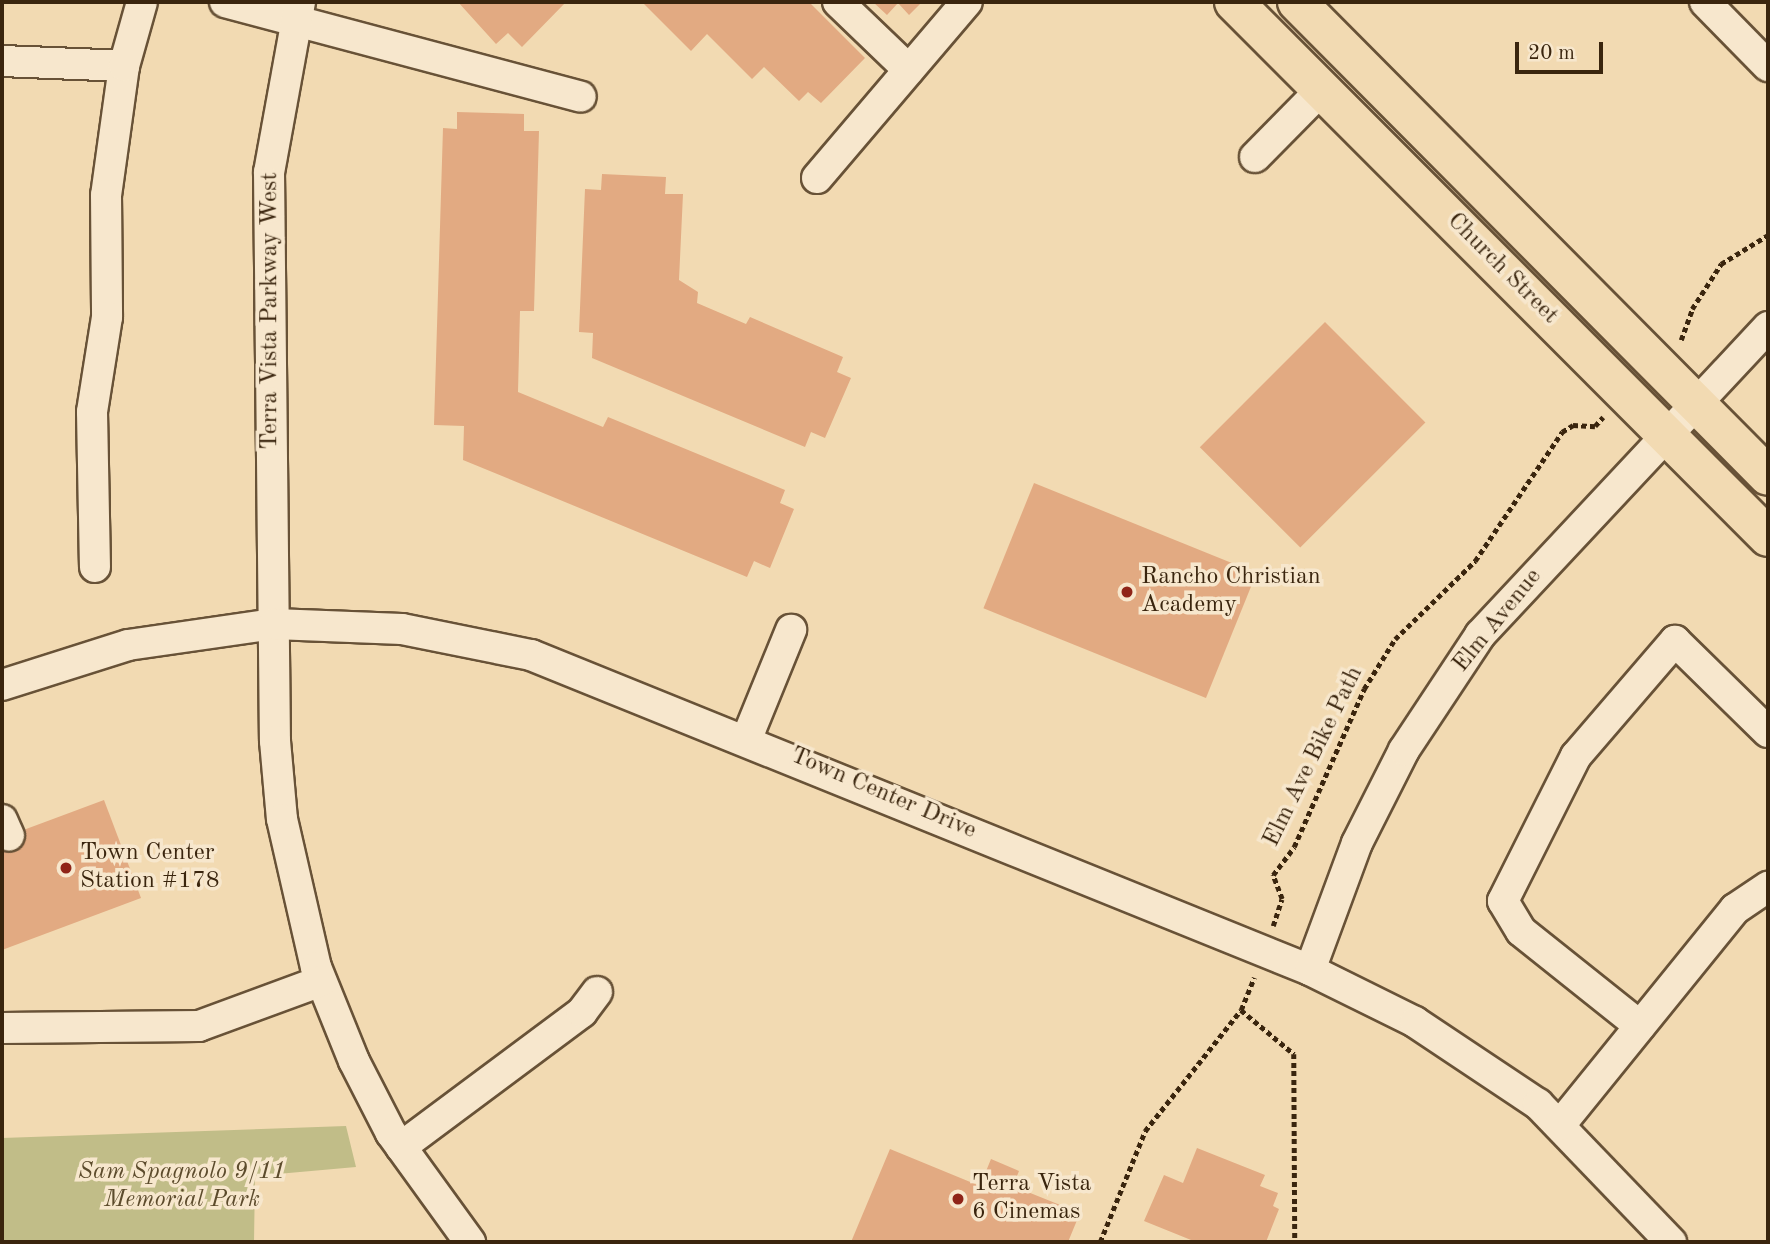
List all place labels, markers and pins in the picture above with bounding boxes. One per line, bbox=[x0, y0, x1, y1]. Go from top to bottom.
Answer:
place label: Rancho Christian Academy bbox=[1141, 564, 1321, 620]
marker: Rancho Christian Academy bbox=[1119, 584, 1135, 600]
place label: Town Center Station #178 bbox=[80, 840, 220, 896]
marker: Town Center Station #178 bbox=[58, 860, 74, 876]
place label: Terra Vista 6 Cinemas bbox=[972, 1171, 1091, 1227]
marker: Terra Vista 6 Cinemas bbox=[950, 1191, 966, 1207]

